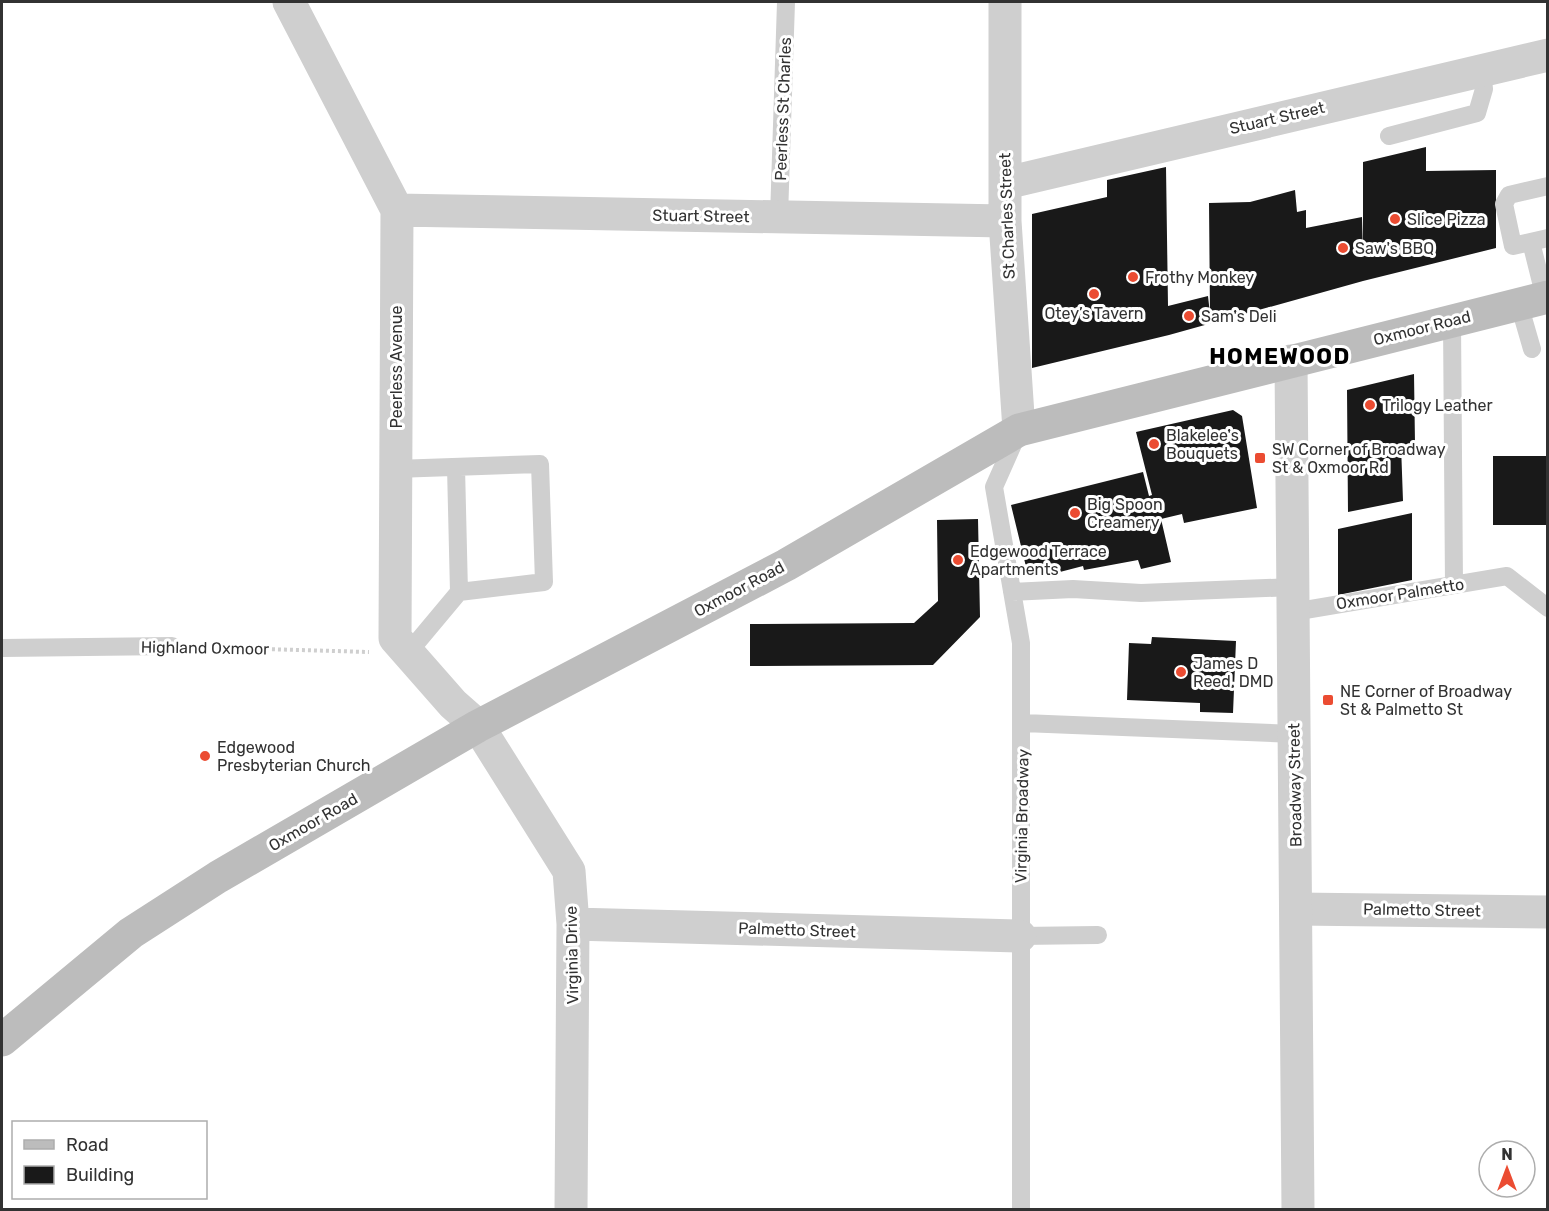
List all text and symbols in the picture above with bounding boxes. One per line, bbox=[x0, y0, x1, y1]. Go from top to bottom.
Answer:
street label: Peerless St Charles bbox=[771, 37, 795, 181]
street label: Stuart Street bbox=[1228, 98, 1326, 138]
street label: St Charles Street bbox=[995, 152, 1019, 280]
street label: Stuart Street bbox=[652, 206, 750, 226]
place label: Slice Pizza bbox=[1407, 210, 1486, 229]
marker: Slice Pizza bbox=[1388, 212, 1402, 226]
place label: Saw's BBQ bbox=[1355, 239, 1434, 258]
marker: Saw's BBQ bbox=[1336, 241, 1350, 255]
place label: Frothy Monkey bbox=[1145, 268, 1254, 287]
marker: Frothy Monkey bbox=[1126, 270, 1140, 284]
marker: Otey’s Tavern bbox=[1087, 287, 1101, 301]
place label: Otey’s Tavern bbox=[1044, 304, 1144, 323]
street label: Peerless Avenue bbox=[387, 306, 406, 428]
place label: Sam's Deli bbox=[1201, 307, 1277, 326]
street label: Oxmoor Road bbox=[1371, 307, 1473, 349]
marker: Sam's Deli bbox=[1182, 309, 1196, 323]
district label: HOMEWOOD bbox=[1209, 343, 1351, 370]
place label: Trilogy Leather bbox=[1382, 396, 1492, 415]
marker: Trilogy Leather bbox=[1363, 398, 1377, 412]
place label: Blakelee's Bouquets bbox=[1166, 426, 1239, 463]
marker: Blakelee's Bouquets bbox=[1147, 437, 1161, 451]
place label: SW Corner of Broadway St & Oxmoor Rd bbox=[1272, 440, 1446, 477]
marker: SW Corner of Broadway St & Oxmoor Rd bbox=[1253, 451, 1267, 465]
place label: Big Spoon Creamery bbox=[1087, 495, 1163, 532]
marker: Big Spoon Creamery bbox=[1068, 506, 1082, 520]
place label: Edgewood Terrace Apartments bbox=[970, 542, 1107, 579]
marker: Edgewood Terrace Apartments bbox=[951, 553, 965, 567]
street label: Oxmoor Road bbox=[691, 557, 787, 621]
street label: Oxmoor Palmetto bbox=[1335, 575, 1465, 613]
street label: Highland Oxmoor bbox=[141, 637, 269, 659]
place label: James D Reed, DMD bbox=[1193, 654, 1273, 691]
marker: James D Reed, DMD bbox=[1174, 665, 1188, 679]
place label: NE Corner of Broadway St & Palmetto St bbox=[1340, 682, 1512, 719]
marker: NE Corner of Broadway St & Palmetto St bbox=[1321, 693, 1335, 707]
street label: Broadway Street bbox=[1284, 723, 1306, 847]
place label: Edgewood Presbyterian Church bbox=[217, 738, 371, 775]
marker: Edgewood Presbyterian Church bbox=[198, 749, 212, 763]
street label: Virginia Broadway bbox=[1011, 749, 1033, 883]
street label: Oxmoor Road bbox=[265, 789, 361, 855]
street label: Palmetto Street bbox=[1363, 899, 1481, 921]
street label: Virginia Drive bbox=[562, 906, 582, 1004]
street label: Palmetto Street bbox=[738, 918, 856, 942]
legend bbox=[12, 1121, 207, 1199]
text: Road bbox=[66, 1134, 109, 1156]
north arrow bbox=[1477, 1139, 1537, 1199]
text: N bbox=[1501, 1145, 1513, 1164]
text: Building bbox=[66, 1164, 134, 1186]

